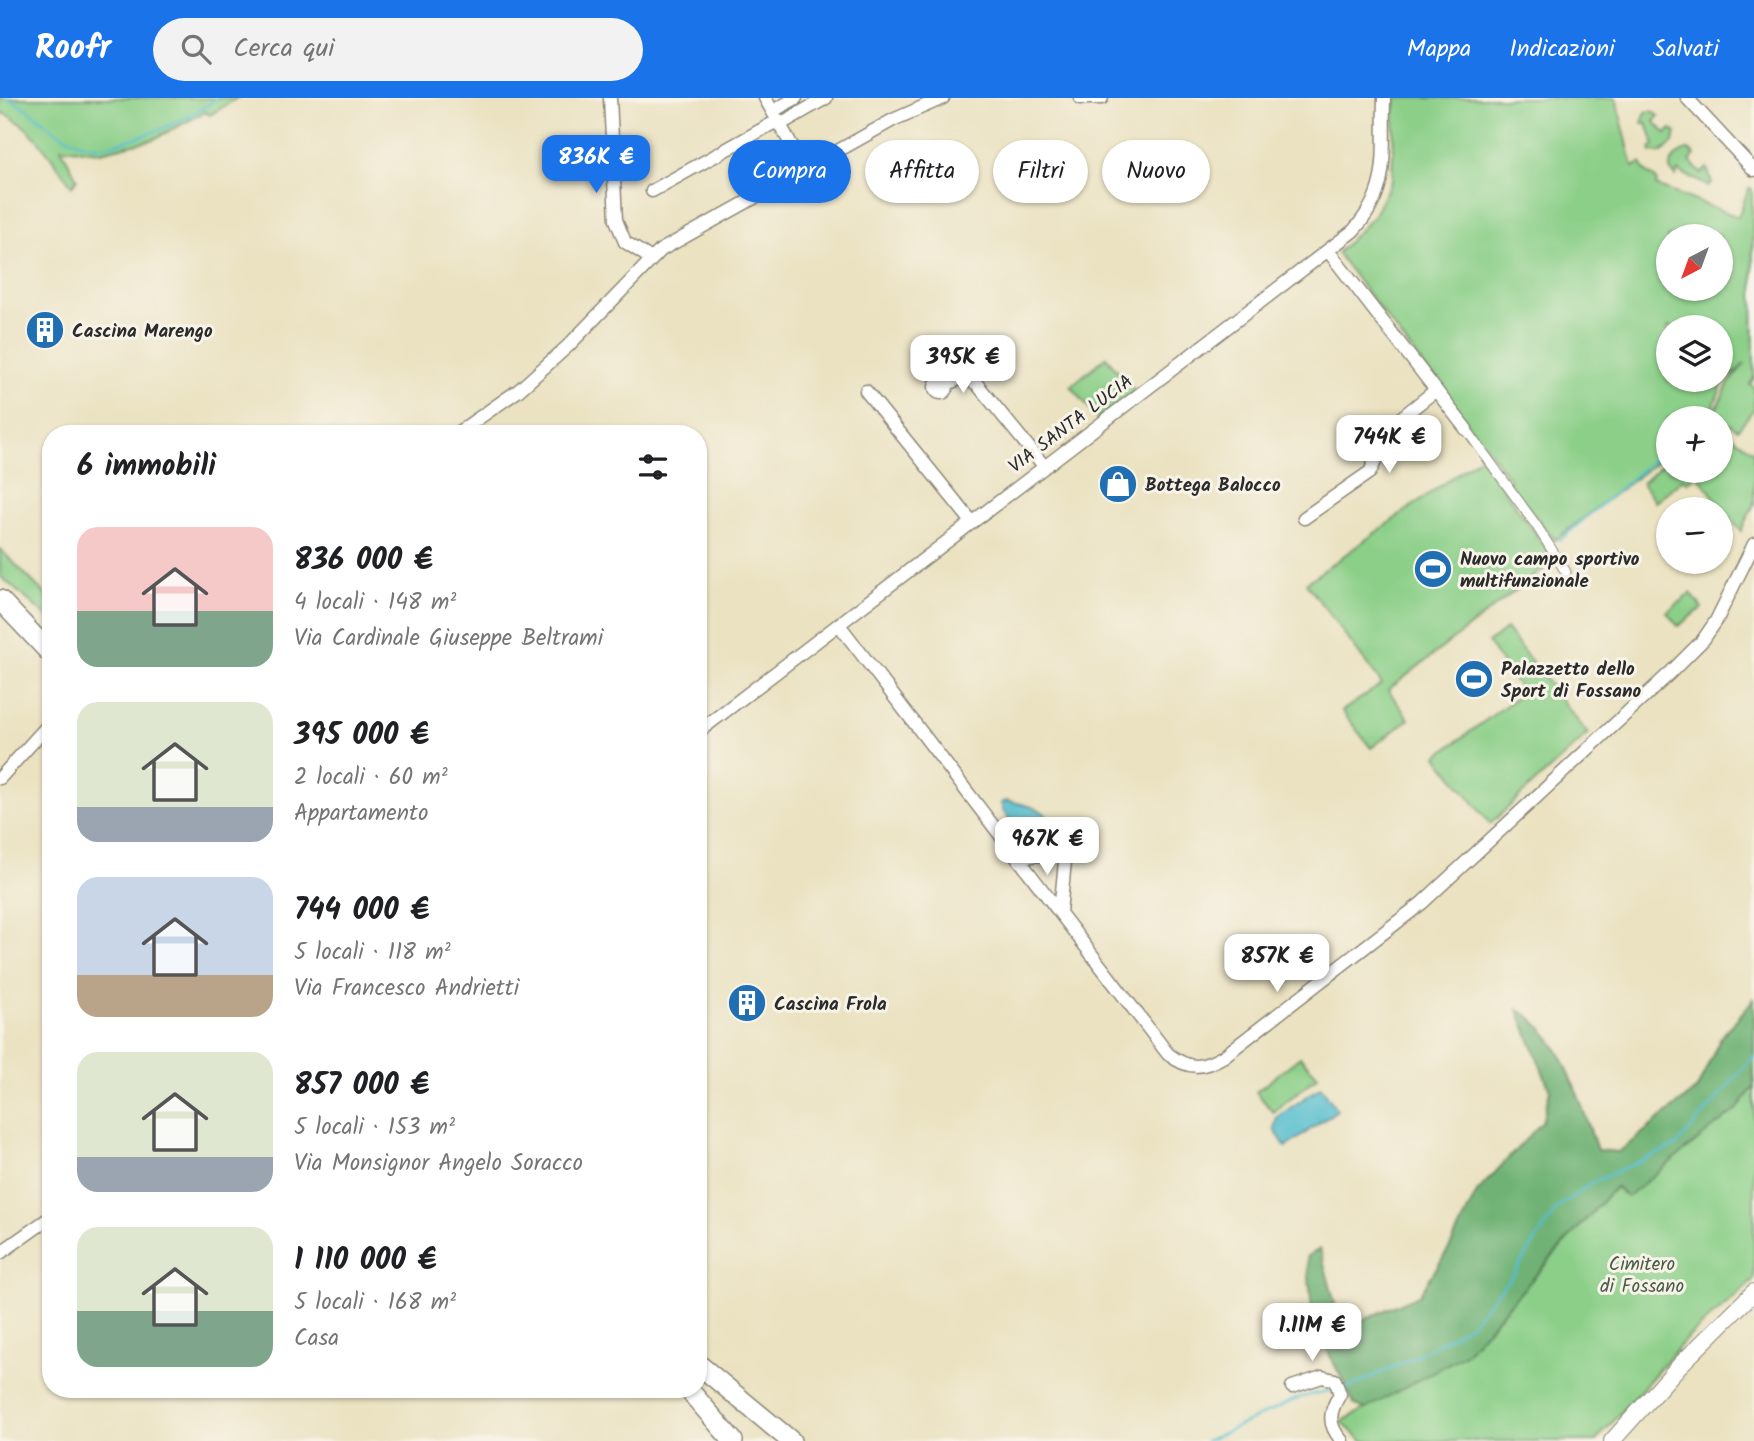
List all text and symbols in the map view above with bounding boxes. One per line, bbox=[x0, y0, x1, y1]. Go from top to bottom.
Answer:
search box bbox=[153, 18, 643, 81]
text: Roofr bbox=[35, 23, 111, 76]
text: Cerca qui bbox=[233, 28, 334, 70]
icon: search bbox=[177, 30, 215, 68]
text: Mappa bbox=[1407, 30, 1471, 69]
text: Indicazioni bbox=[1509, 30, 1615, 69]
text: Salvati bbox=[1653, 30, 1719, 69]
pin: 836K € bbox=[539, 136, 653, 195]
text: 836K € bbox=[558, 140, 634, 176]
chip: Compra bbox=[728, 140, 851, 203]
chip: Affitta bbox=[865, 140, 979, 203]
chip: Filtri bbox=[993, 140, 1088, 203]
chip: Nuovo bbox=[1102, 140, 1210, 203]
north arrow bbox=[1656, 224, 1732, 301]
map controls bbox=[1656, 224, 1733, 574]
building icon: Cascina Marengo bbox=[24, 309, 66, 351]
button: layers bbox=[1656, 315, 1733, 392]
place label: Cascina Marengo bbox=[72, 317, 213, 347]
pin: 395K € bbox=[906, 336, 1020, 395]
text: 395K € bbox=[926, 340, 1000, 376]
street label: VIA SANTA LUCIA bbox=[1002, 368, 1140, 482]
button: + bbox=[1656, 406, 1733, 483]
pin: 744K € bbox=[1332, 416, 1446, 475]
text: 744K € bbox=[1352, 420, 1426, 456]
text: 6 immobili bbox=[77, 443, 216, 491]
icon: filters bbox=[634, 448, 672, 486]
shop icon: Bottega Balocco bbox=[1097, 463, 1139, 505]
place label: Bottega Balocco bbox=[1145, 471, 1281, 501]
button: − bbox=[1656, 497, 1733, 574]
text: 836 000 € bbox=[294, 537, 433, 585]
place label: Nuovo campo sportivo multifunzionale bbox=[1460, 545, 1640, 597]
sports icon: Nuovo campo sportivo multifunzionale bbox=[1412, 548, 1454, 590]
icon: home bbox=[133, 555, 217, 639]
text: 4 locali · 148 m² bbox=[294, 585, 456, 621]
text: Via Cardinale Giuseppe Beltrami bbox=[294, 621, 603, 657]
place label: Palazzetto dello Sport di Fossano bbox=[1501, 655, 1642, 707]
sports icon: Palazzetto dello Sport di Fossano bbox=[1453, 658, 1495, 700]
text: 395 000 € bbox=[294, 712, 429, 760]
icon: home bbox=[133, 730, 217, 814]
text: 2 locali · 60 m² bbox=[294, 760, 448, 796]
text: Appartamento bbox=[294, 796, 428, 832]
pin: 967K € bbox=[990, 818, 1104, 877]
text: 967K € bbox=[1011, 822, 1083, 858]
text: 744 000 € bbox=[294, 887, 429, 935]
icon: home bbox=[133, 905, 217, 989]
pin: 857K € bbox=[1220, 934, 1334, 994]
text: 5 locali · 118 m² bbox=[294, 935, 451, 971]
text: 857K € bbox=[1240, 939, 1314, 975]
text: Via Francesco Andrietti bbox=[294, 971, 519, 1007]
building icon: Cascina Frola bbox=[726, 982, 768, 1024]
place label: Cascina Frola bbox=[774, 990, 887, 1020]
text: 857 000 € bbox=[294, 1062, 429, 1110]
icon: home bbox=[133, 1080, 217, 1164]
text: 5 locali · 153 m² bbox=[294, 1110, 455, 1146]
text: Via Monsignor Angelo Soracco bbox=[294, 1146, 583, 1182]
text: 1 110 000 € bbox=[294, 1237, 436, 1285]
park label: Cimitero di Fossano bbox=[1600, 1250, 1684, 1302]
icon: home bbox=[133, 1255, 217, 1339]
text: 5 locali · 168 m² bbox=[294, 1285, 456, 1321]
pin: 1.11M € bbox=[1247, 1304, 1377, 1363]
text: 1.11M € bbox=[1278, 1308, 1346, 1344]
text: Casa bbox=[294, 1321, 339, 1357]

